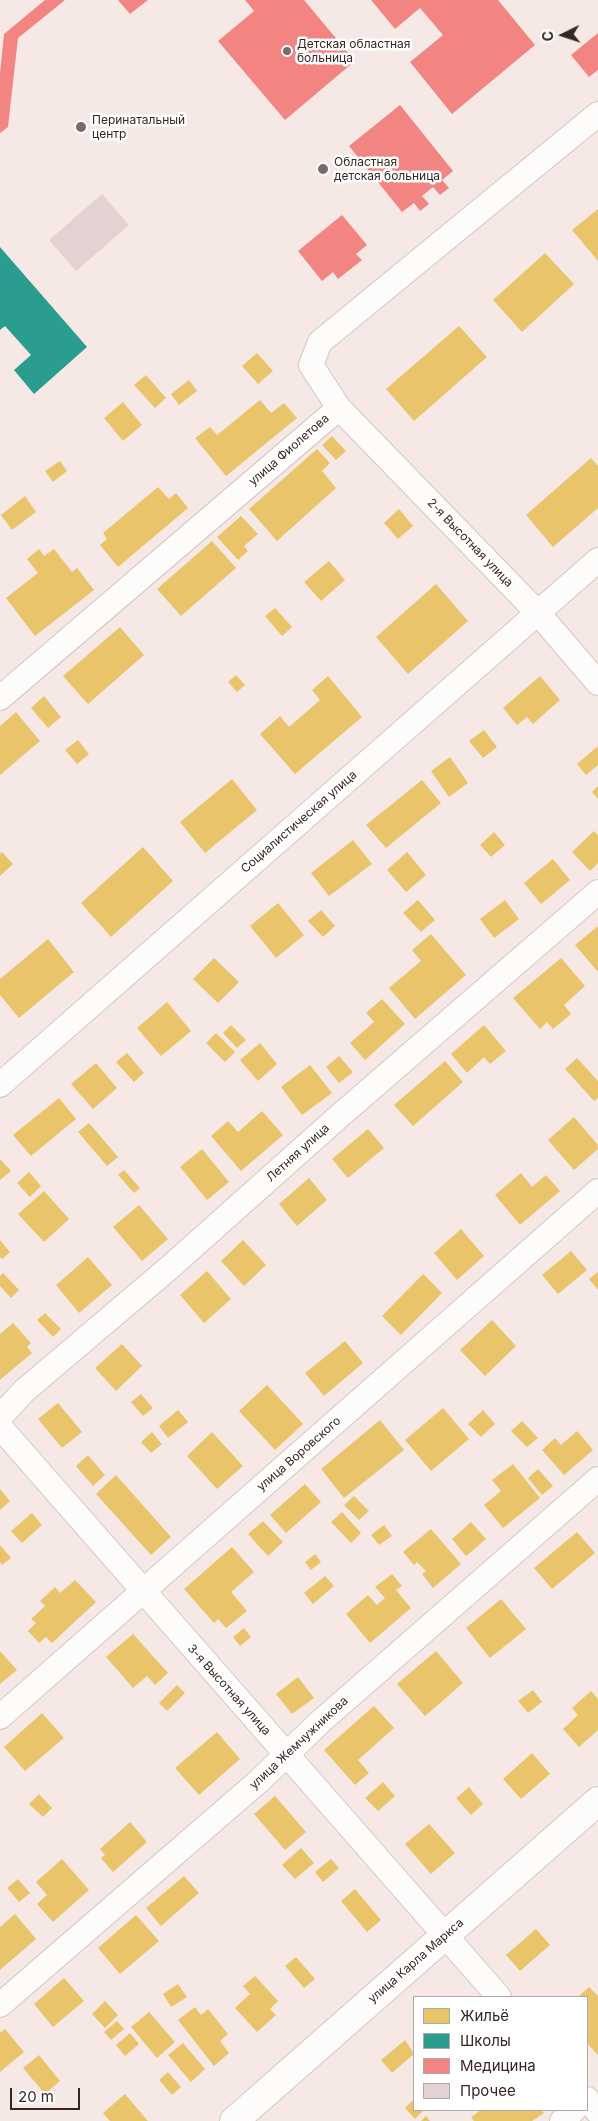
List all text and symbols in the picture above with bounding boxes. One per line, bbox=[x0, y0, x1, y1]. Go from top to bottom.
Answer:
north arrow bbox=[538, 10, 588, 60]
text: С bbox=[539, 30, 556, 42]
place label: Детская областная больница bbox=[297, 37, 410, 65]
marker: Детская областная больница bbox=[281, 45, 293, 57]
place label: Перинатальный центр bbox=[92, 113, 185, 141]
marker: Перинатальный центр bbox=[74, 120, 88, 134]
place label: Областная детская больница bbox=[334, 155, 440, 183]
marker: Областная детская больница bbox=[316, 162, 330, 176]
street label: улица Фиолетова bbox=[246, 411, 332, 489]
street label: 2-я Высотная улица bbox=[424, 496, 516, 590]
street label: Социалистическая улица bbox=[238, 768, 360, 876]
street label: Летняя улица bbox=[264, 1121, 332, 1185]
street label: улица Воровского bbox=[254, 1414, 344, 1494]
street label: 3-я Высотная улица bbox=[184, 1642, 274, 1738]
street label: улица Жемчужникова bbox=[247, 1694, 351, 1792]
street label: улица Карла Маркса bbox=[365, 1916, 467, 2006]
legend bbox=[413, 1996, 588, 2111]
text: Жильё bbox=[460, 2006, 509, 2025]
text: Школы bbox=[460, 2031, 511, 2050]
text: Медицина bbox=[460, 2056, 536, 2075]
scale bar bbox=[12, 2078, 82, 2110]
text: Прочее bbox=[460, 2081, 516, 2100]
text: 20 m bbox=[18, 2087, 54, 2106]

